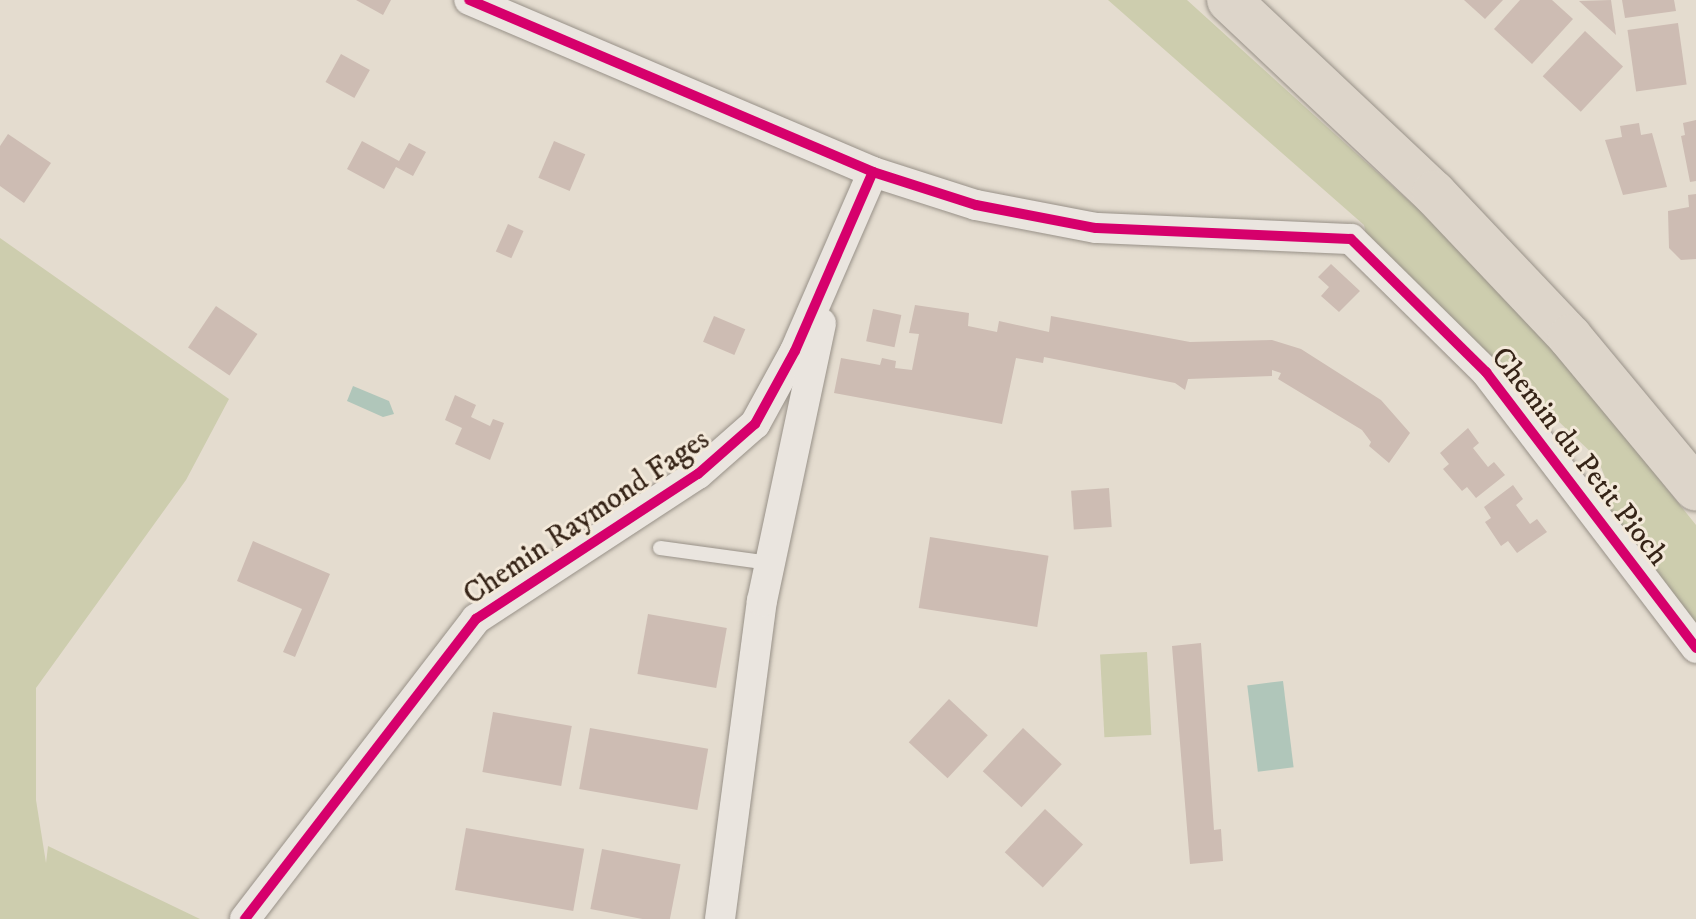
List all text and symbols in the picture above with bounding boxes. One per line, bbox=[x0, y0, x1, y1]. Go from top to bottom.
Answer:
street label: Chemin du Petit Pioch bbox=[1483, 341, 1675, 573]
street label: Chemin Raymond Fages bbox=[457, 422, 717, 614]

